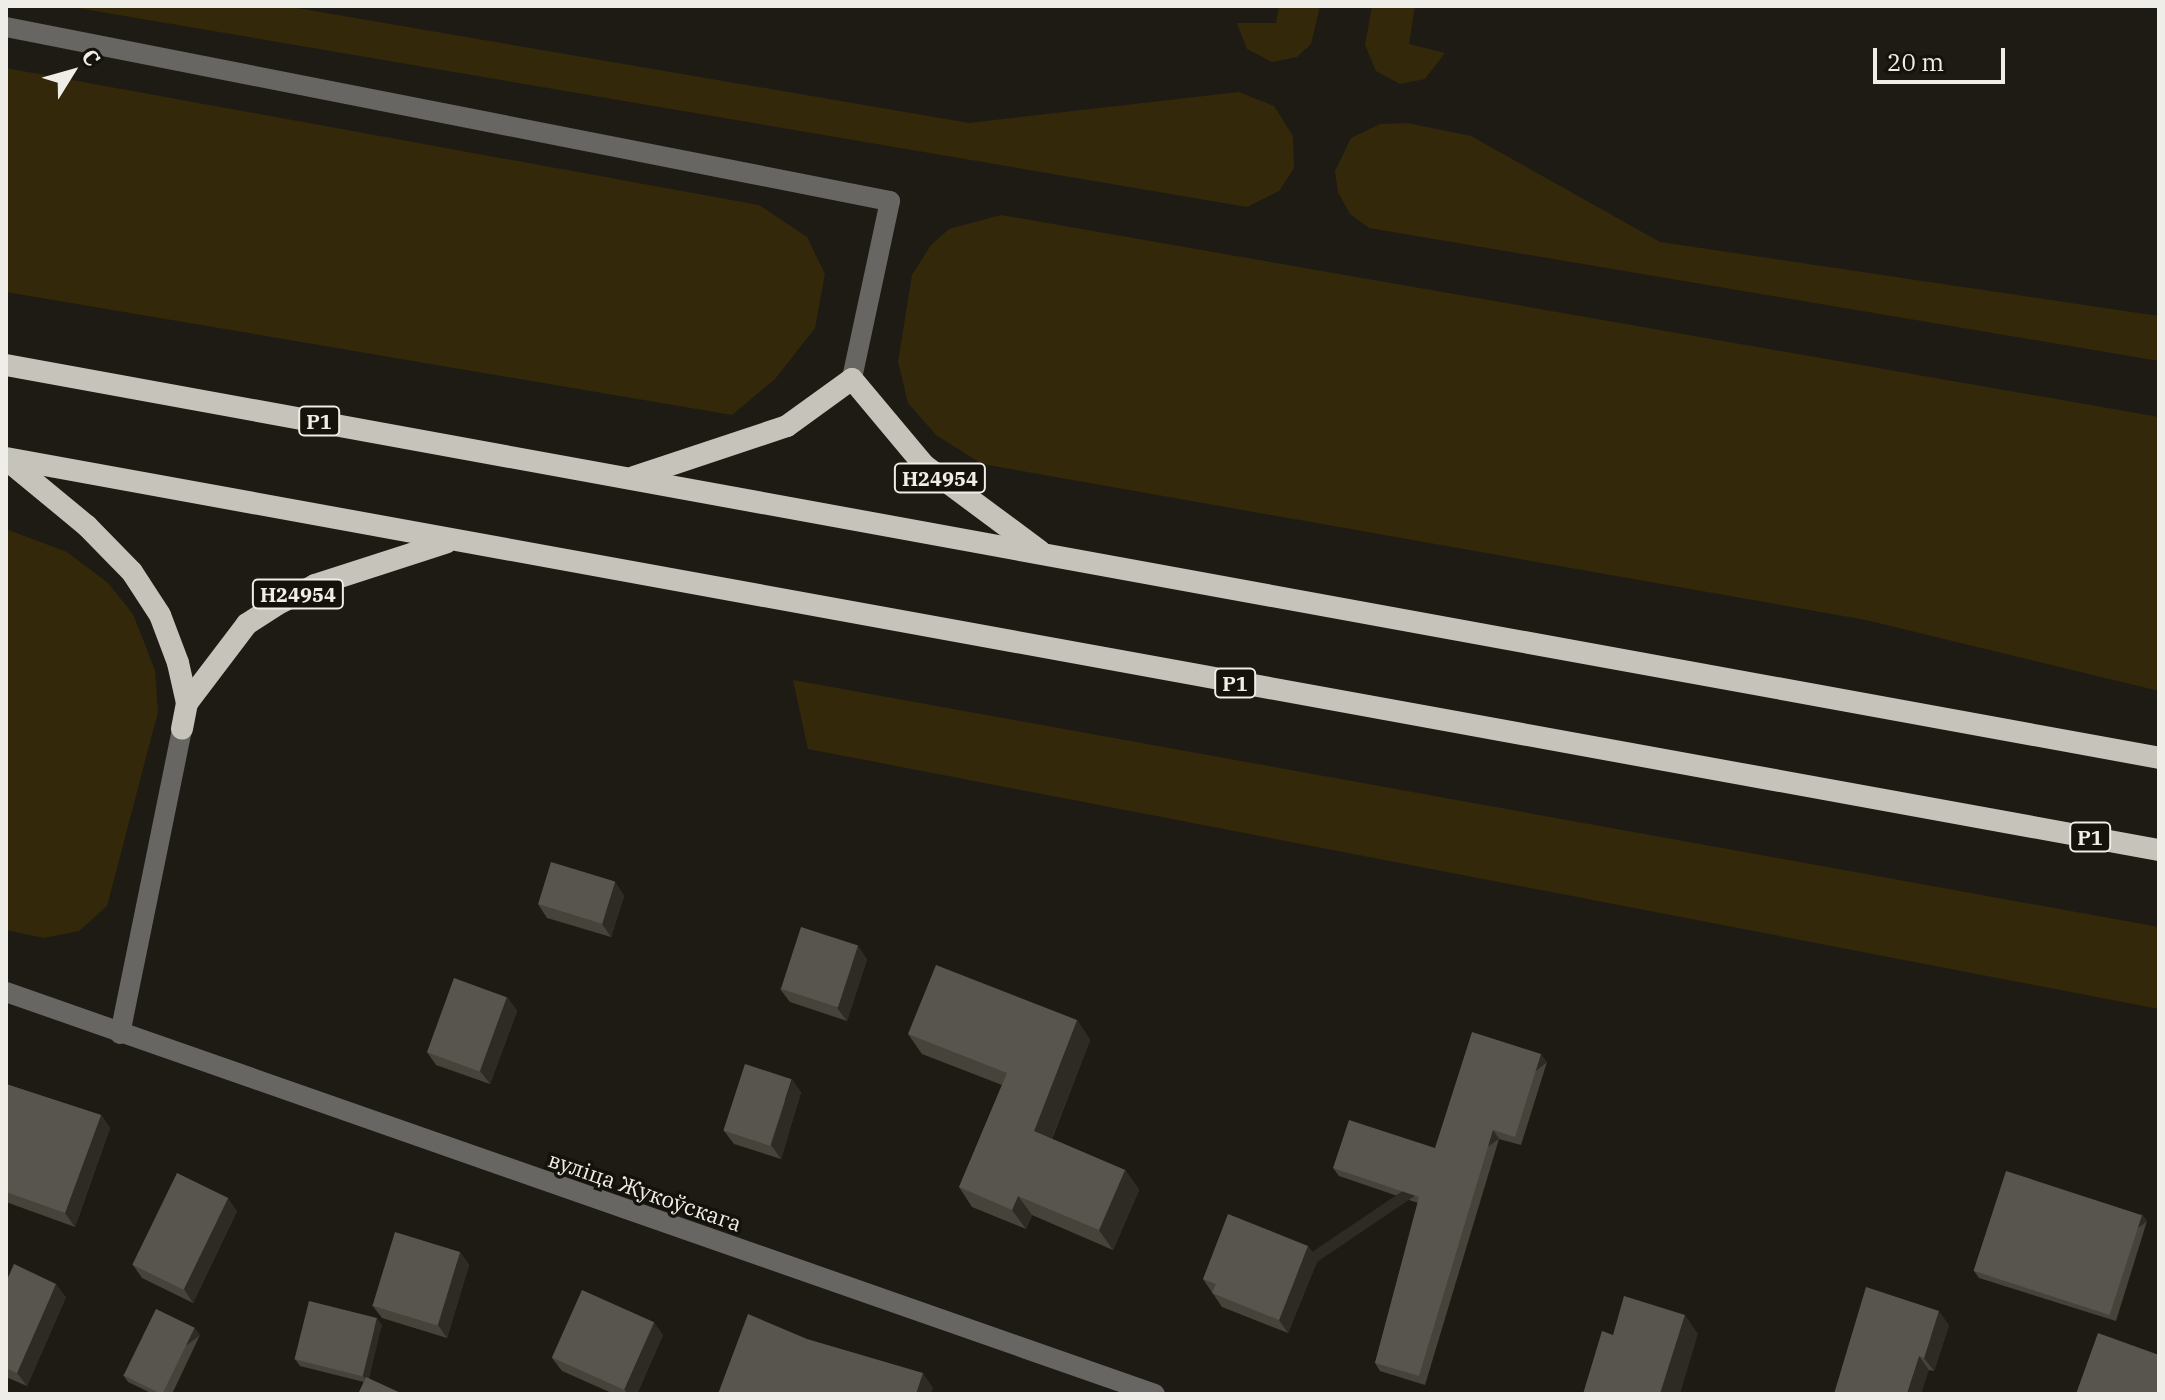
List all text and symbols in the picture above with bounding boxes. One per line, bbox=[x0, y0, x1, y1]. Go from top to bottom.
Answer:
north arrow bbox=[32, 32, 112, 112]
scale bar bbox=[1877, 32, 2009, 82]
text: С bbox=[76, 43, 108, 72]
text: 20 m bbox=[1887, 46, 1944, 78]
road number: Р1 bbox=[297, 405, 341, 437]
road number: Н24954 bbox=[892, 462, 988, 494]
road number: Н24954 bbox=[250, 578, 346, 610]
road number: Р1 bbox=[1213, 667, 1257, 699]
road number: Р1 bbox=[2068, 821, 2112, 853]
street label: вуліца Жукоўскага bbox=[545, 1146, 745, 1236]

